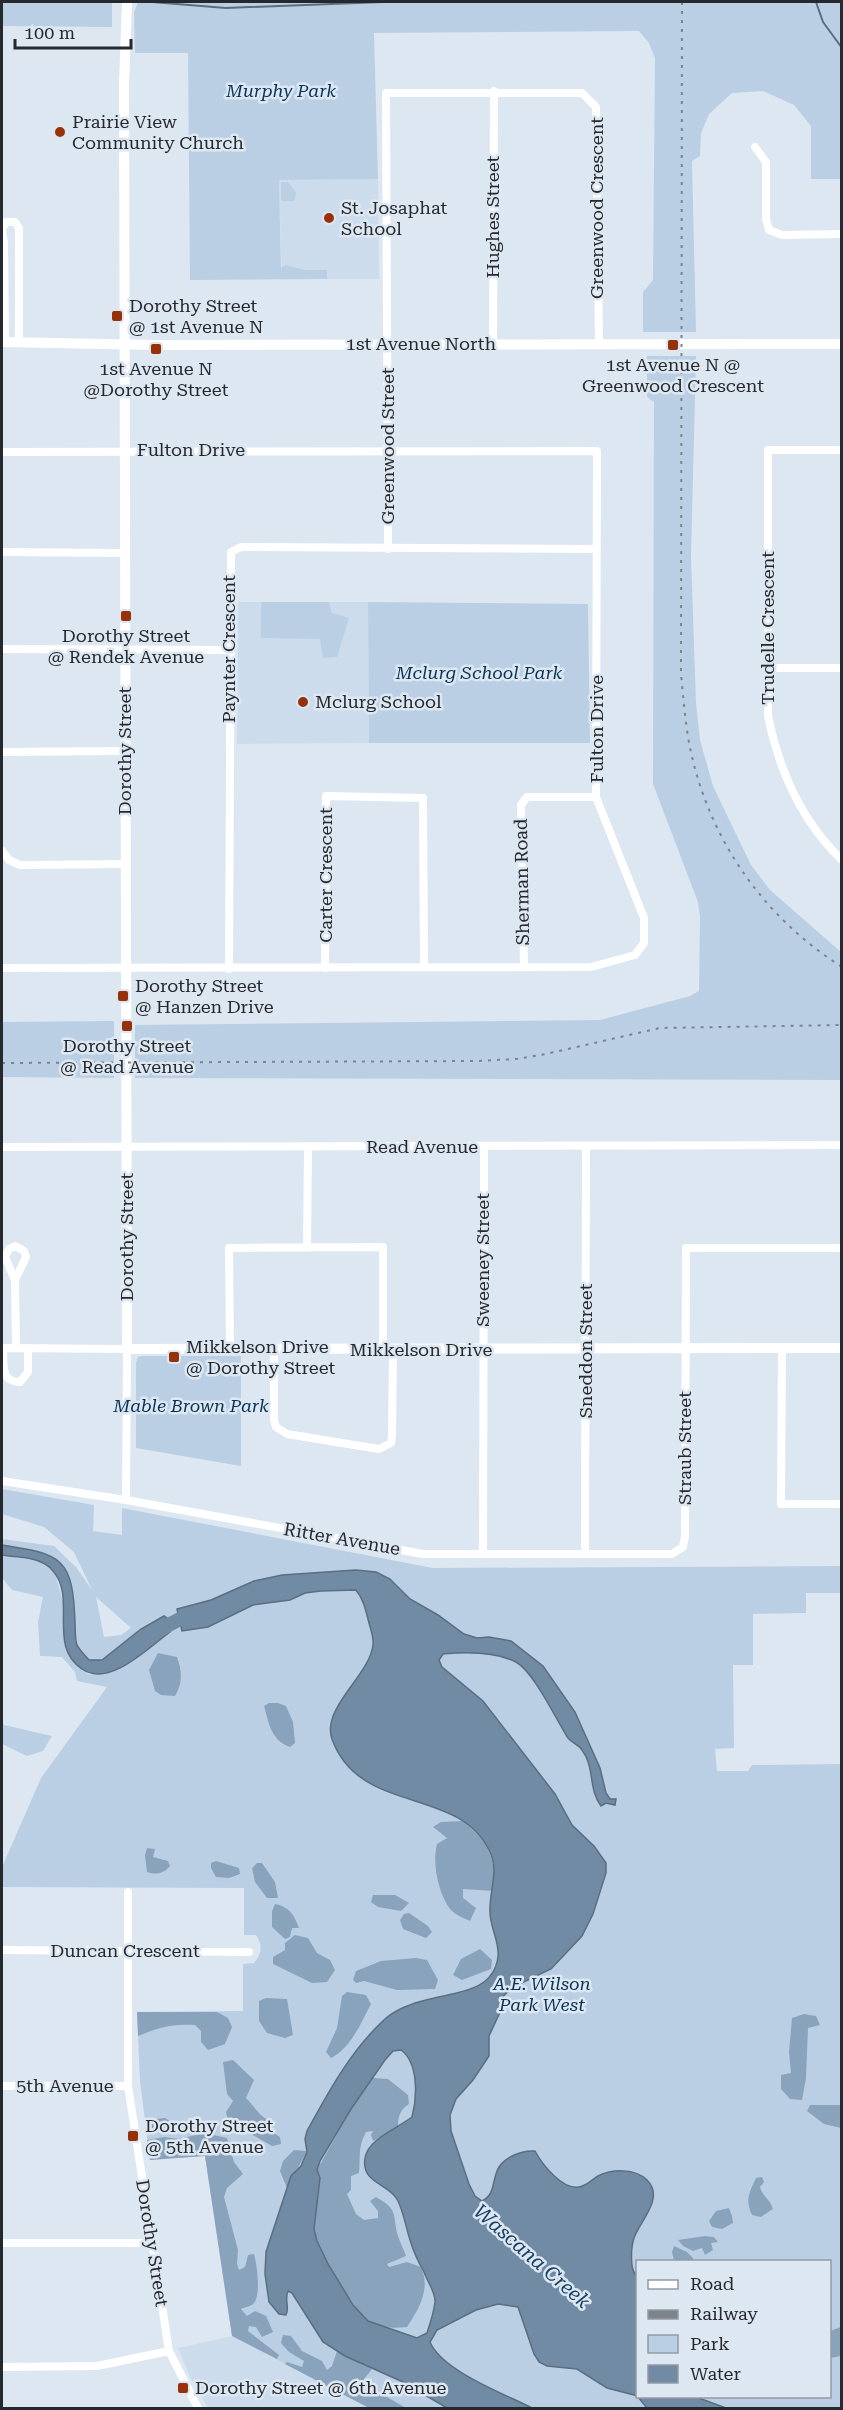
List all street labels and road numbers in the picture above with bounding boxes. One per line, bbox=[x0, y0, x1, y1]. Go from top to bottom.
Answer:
street label: Greenwood Crescent bbox=[586, 117, 607, 299]
street label: Hughes Street bbox=[482, 155, 503, 278]
street label: 1st Avenue North bbox=[346, 333, 497, 354]
street label: Greenwood Street bbox=[377, 367, 398, 524]
street label: Fulton Drive bbox=[137, 439, 245, 460]
street label: Trudelle Crescent bbox=[757, 551, 778, 705]
street label: Paynter Crescent bbox=[218, 575, 239, 723]
street label: Fulton Drive bbox=[586, 675, 607, 783]
street label: Dorothy Street bbox=[114, 687, 135, 815]
street label: Carter Crescent bbox=[315, 807, 336, 943]
street label: Sherman Road bbox=[510, 818, 533, 946]
street label: Read Avenue bbox=[366, 1136, 478, 1157]
street label: Dorothy Street bbox=[116, 1173, 137, 1301]
street label: Sweeney Street bbox=[472, 1193, 493, 1327]
street label: Sneddon Street bbox=[575, 1283, 596, 1418]
street label: Mikkelson Drive bbox=[350, 1339, 492, 1360]
street label: Straub Street bbox=[674, 1391, 695, 1505]
street label: Ritter Avenue bbox=[282, 1518, 402, 1559]
street label: Duncan Crescent bbox=[50, 1940, 200, 1961]
street label: 5th Avenue bbox=[16, 2075, 114, 2096]
street label: Dorothy Street bbox=[132, 2178, 173, 2308]

